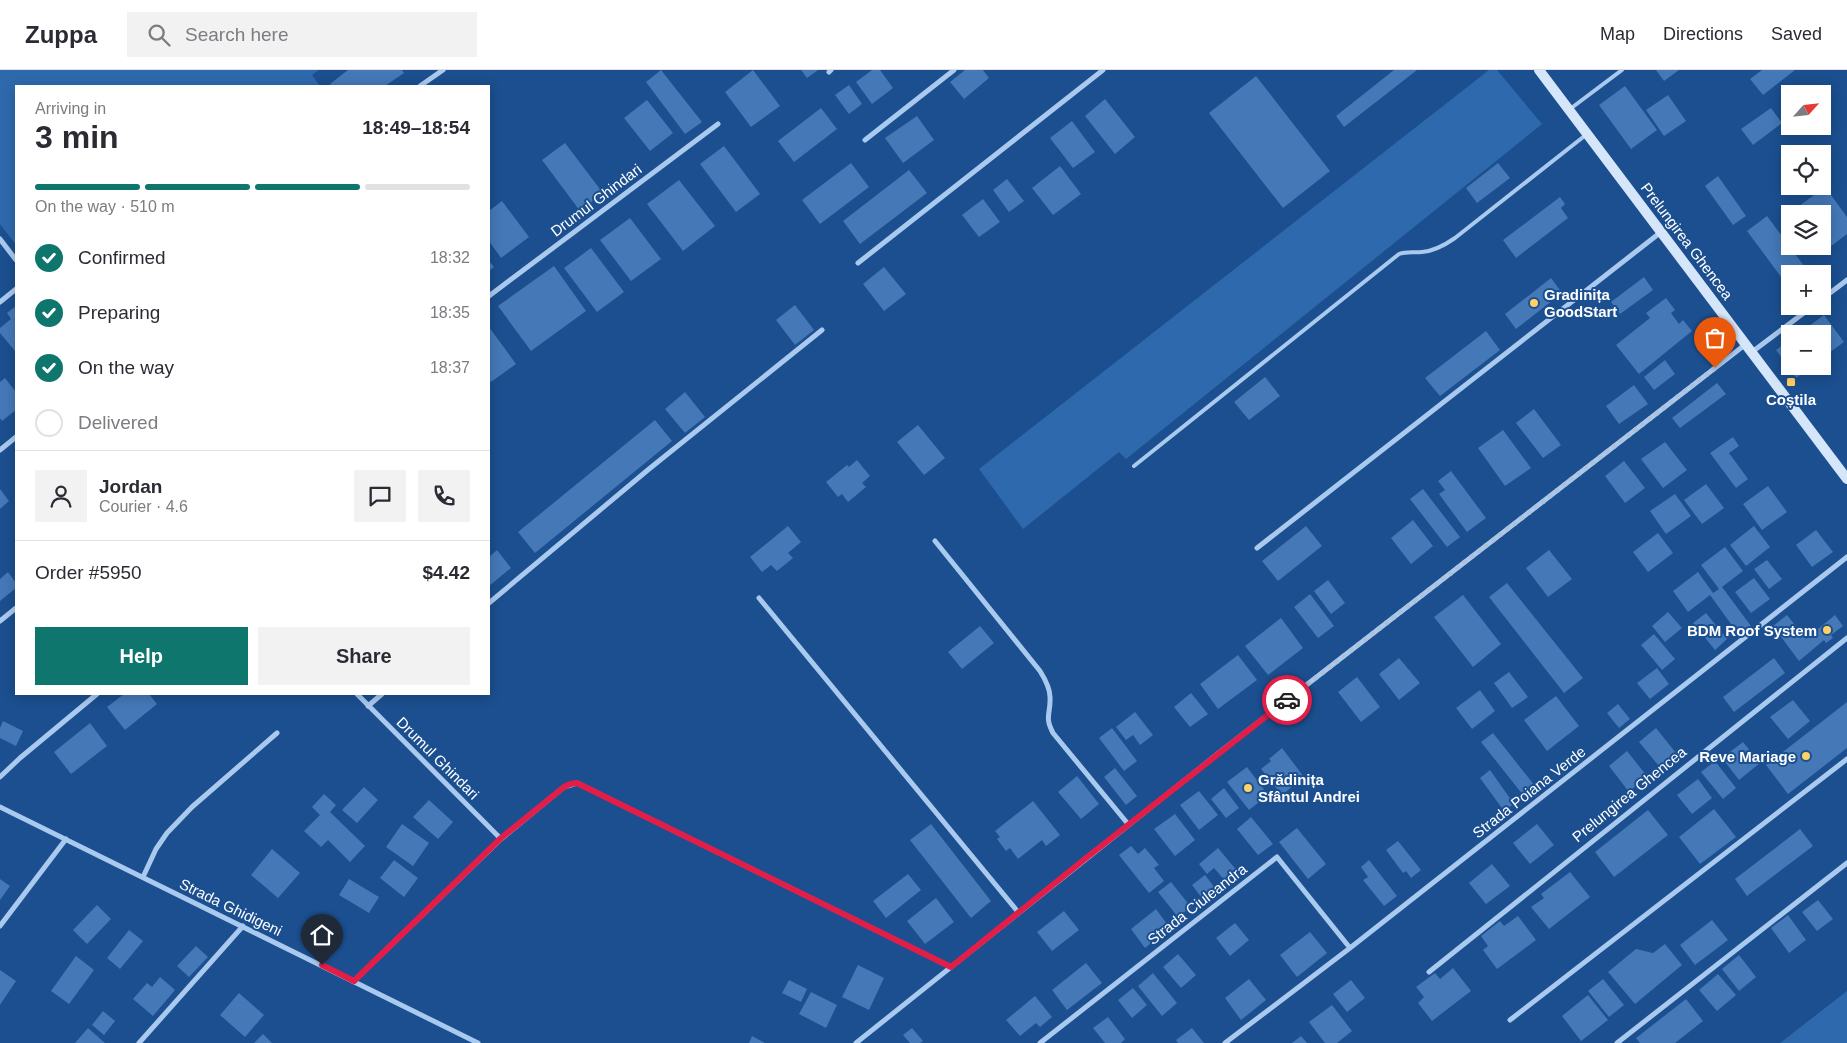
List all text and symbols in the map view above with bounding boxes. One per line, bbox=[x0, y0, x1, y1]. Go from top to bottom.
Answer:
search box bbox=[127, 12, 477, 57]
text: Zuppa bbox=[25, 21, 97, 48]
icon: search bbox=[145, 21, 173, 49]
text: Search here bbox=[185, 24, 289, 45]
text: Map bbox=[1600, 24, 1635, 44]
text: Directions bbox=[1663, 24, 1743, 44]
text: Saved bbox=[1771, 24, 1822, 44]
north arrow bbox=[1781, 85, 1831, 135]
map controls bbox=[1781, 85, 1831, 375]
text: Arriving in bbox=[35, 100, 106, 117]
text: 18:49–18:54 bbox=[362, 117, 470, 138]
text: 3 min bbox=[35, 119, 119, 155]
button: locate bbox=[1781, 145, 1831, 195]
street label: Drumul Ghindari bbox=[547, 160, 645, 240]
street label: Prelungirea Ghencea bbox=[1638, 179, 1737, 303]
text: On the way · 510 m bbox=[35, 198, 175, 215]
button: layers bbox=[1781, 205, 1831, 255]
icon: check bbox=[35, 244, 63, 272]
text: Confirmed bbox=[78, 247, 166, 268]
text: 18:32 bbox=[430, 249, 470, 266]
button: + bbox=[1781, 265, 1831, 315]
place label: Gradinița GoodStart bbox=[1544, 286, 1617, 320]
marker: Gradinița GoodStart bbox=[1528, 297, 1540, 309]
icon: check bbox=[35, 299, 63, 327]
text: Preparing bbox=[78, 302, 160, 323]
text: 18:35 bbox=[430, 304, 470, 321]
pin bbox=[1694, 317, 1736, 368]
icon: bag bbox=[1701, 324, 1729, 352]
button: − bbox=[1781, 325, 1831, 375]
icon: check bbox=[35, 354, 63, 382]
text: On the way bbox=[78, 357, 174, 378]
text: 18:37 bbox=[430, 359, 470, 376]
marker: Coștila bbox=[1785, 376, 1797, 388]
place label: Coștila bbox=[1766, 391, 1817, 408]
text: Delivered bbox=[78, 412, 158, 433]
button: person bbox=[35, 470, 87, 522]
button: chat bbox=[354, 470, 406, 522]
button: phone bbox=[418, 470, 470, 522]
text: Jordan bbox=[99, 476, 162, 497]
text: Courier · 4.6 bbox=[99, 498, 188, 515]
text: Order #5950 bbox=[35, 562, 142, 583]
text: $4.42 bbox=[422, 562, 470, 583]
place label: BDM Roof System bbox=[1687, 622, 1817, 639]
marker: BDM Roof System bbox=[1821, 624, 1833, 636]
button: Help bbox=[35, 627, 248, 685]
button: Share bbox=[258, 627, 470, 685]
courier bbox=[1262, 675, 1312, 725]
icon: car bbox=[1273, 686, 1301, 714]
street label: Drumul Ghindari bbox=[393, 713, 483, 803]
street label: Prelungirea Ghencea bbox=[1569, 742, 1690, 845]
street label: Strada Poiana Verde bbox=[1469, 743, 1589, 841]
place label: Reve Mariage bbox=[1699, 748, 1796, 765]
marker: Reve Mariage bbox=[1800, 750, 1812, 762]
place label: Grădinița Sfântul Andrei bbox=[1258, 771, 1360, 805]
marker: Grădinița Sfântul Andrei bbox=[1242, 782, 1254, 794]
street label: Strada Ciuleandra bbox=[1144, 860, 1250, 948]
street label: Strada Ghidigeni bbox=[177, 875, 285, 939]
pin bbox=[301, 914, 343, 965]
icon: home bbox=[308, 921, 336, 949]

